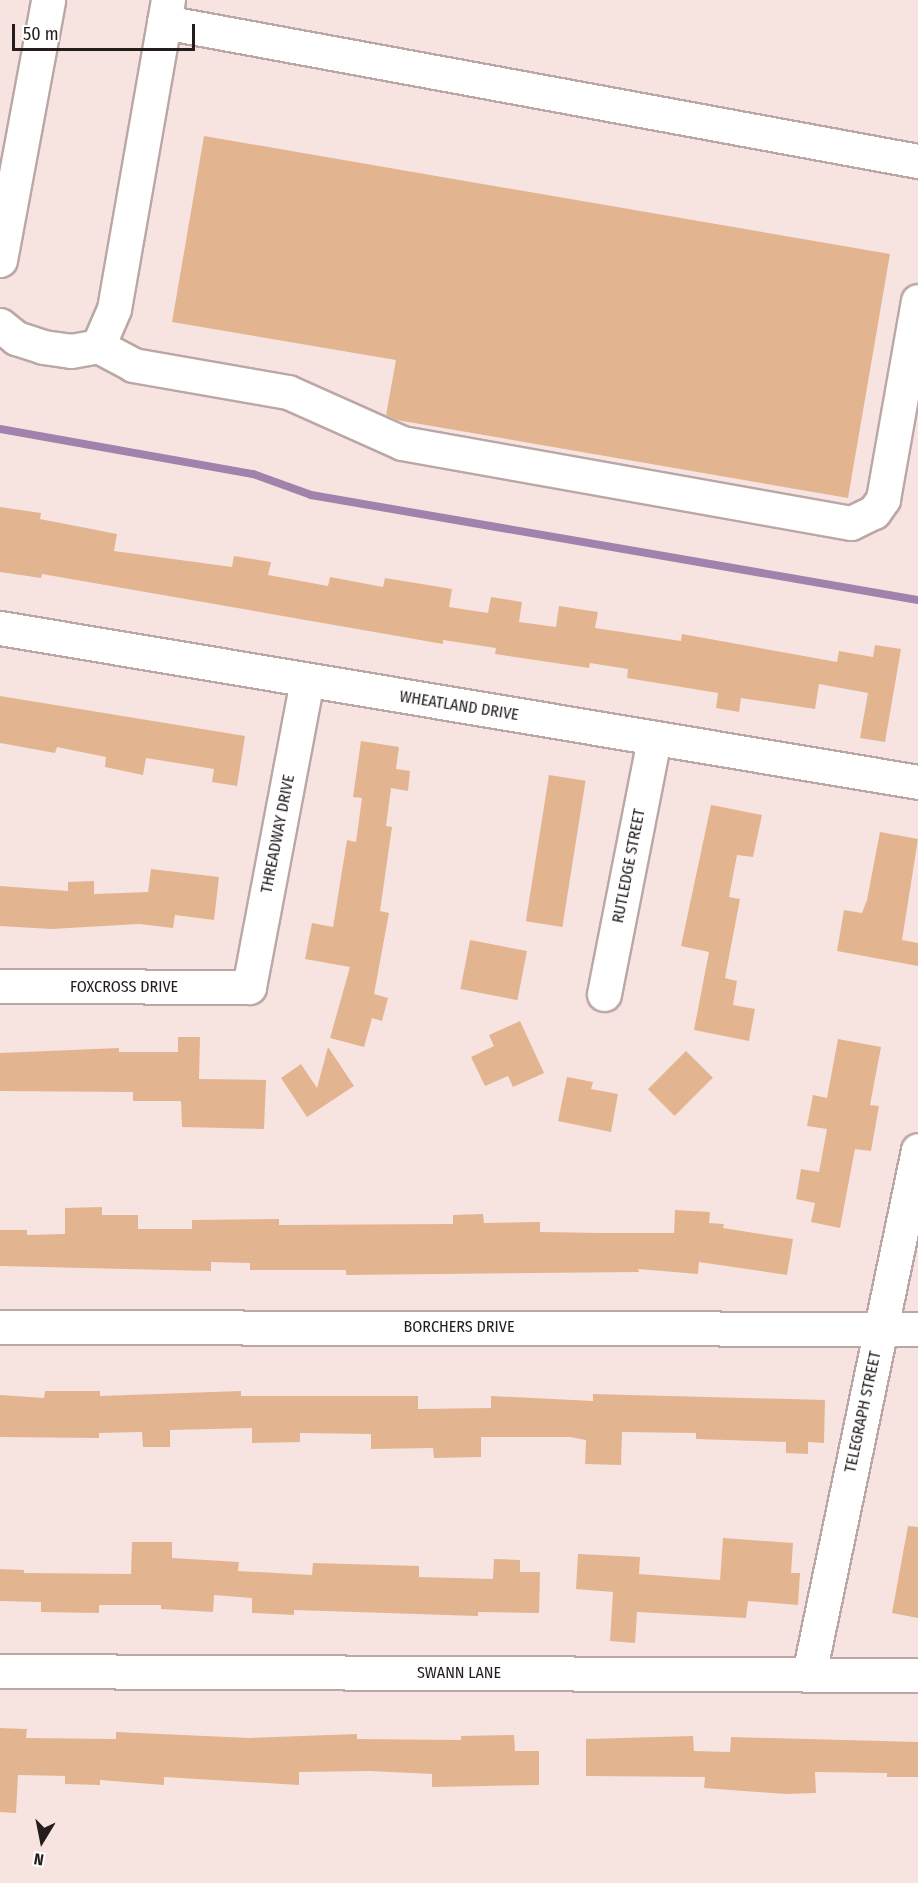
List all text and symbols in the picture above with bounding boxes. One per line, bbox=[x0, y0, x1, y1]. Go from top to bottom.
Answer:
scale bar bbox=[15, 12, 198, 50]
text: 50 m bbox=[23, 23, 59, 45]
street label: WHEATLAND DRIVE bbox=[398, 687, 520, 725]
street label: THREADWAY DRIVE bbox=[257, 773, 299, 895]
street label: RUTLEDGE STREET bbox=[609, 807, 649, 925]
street label: FOXCROSS DRIVE bbox=[70, 977, 178, 997]
street label: BORCHERS DRIVE bbox=[404, 1317, 514, 1337]
street label: TELEGRAPH STREET bbox=[841, 1350, 885, 1474]
street label: SWANN LANE bbox=[417, 1663, 501, 1683]
north arrow bbox=[12, 1811, 72, 1871]
text: N bbox=[32, 1849, 45, 1869]

